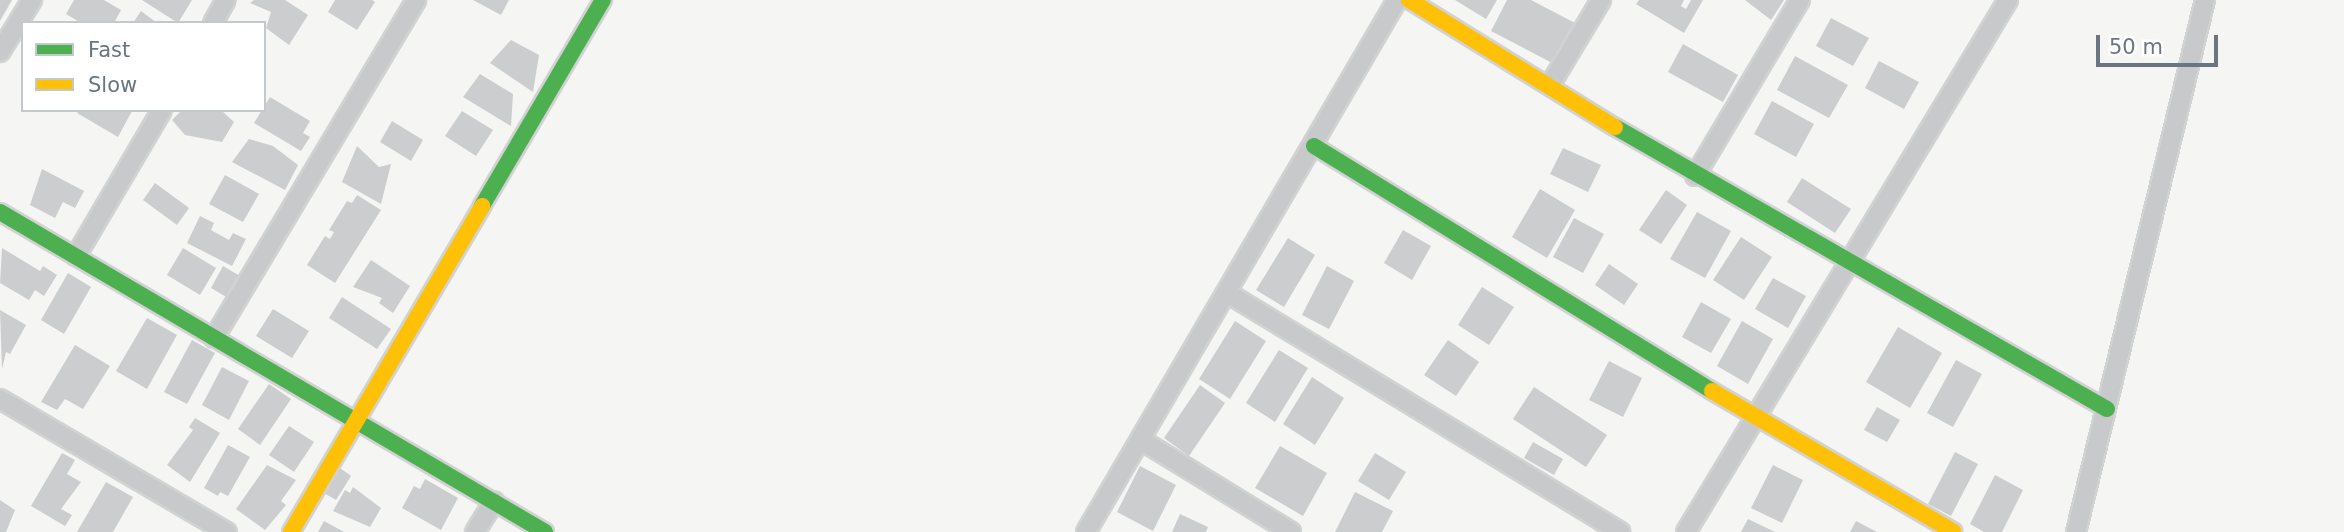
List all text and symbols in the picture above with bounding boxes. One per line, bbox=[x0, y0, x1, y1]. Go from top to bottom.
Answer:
legend bbox=[21, 21, 266, 112]
scale bar bbox=[2099, 21, 2222, 65]
text: 50 m bbox=[2109, 35, 2163, 59]
text: Fast bbox=[88, 38, 130, 62]
text: Slow bbox=[88, 73, 137, 97]

